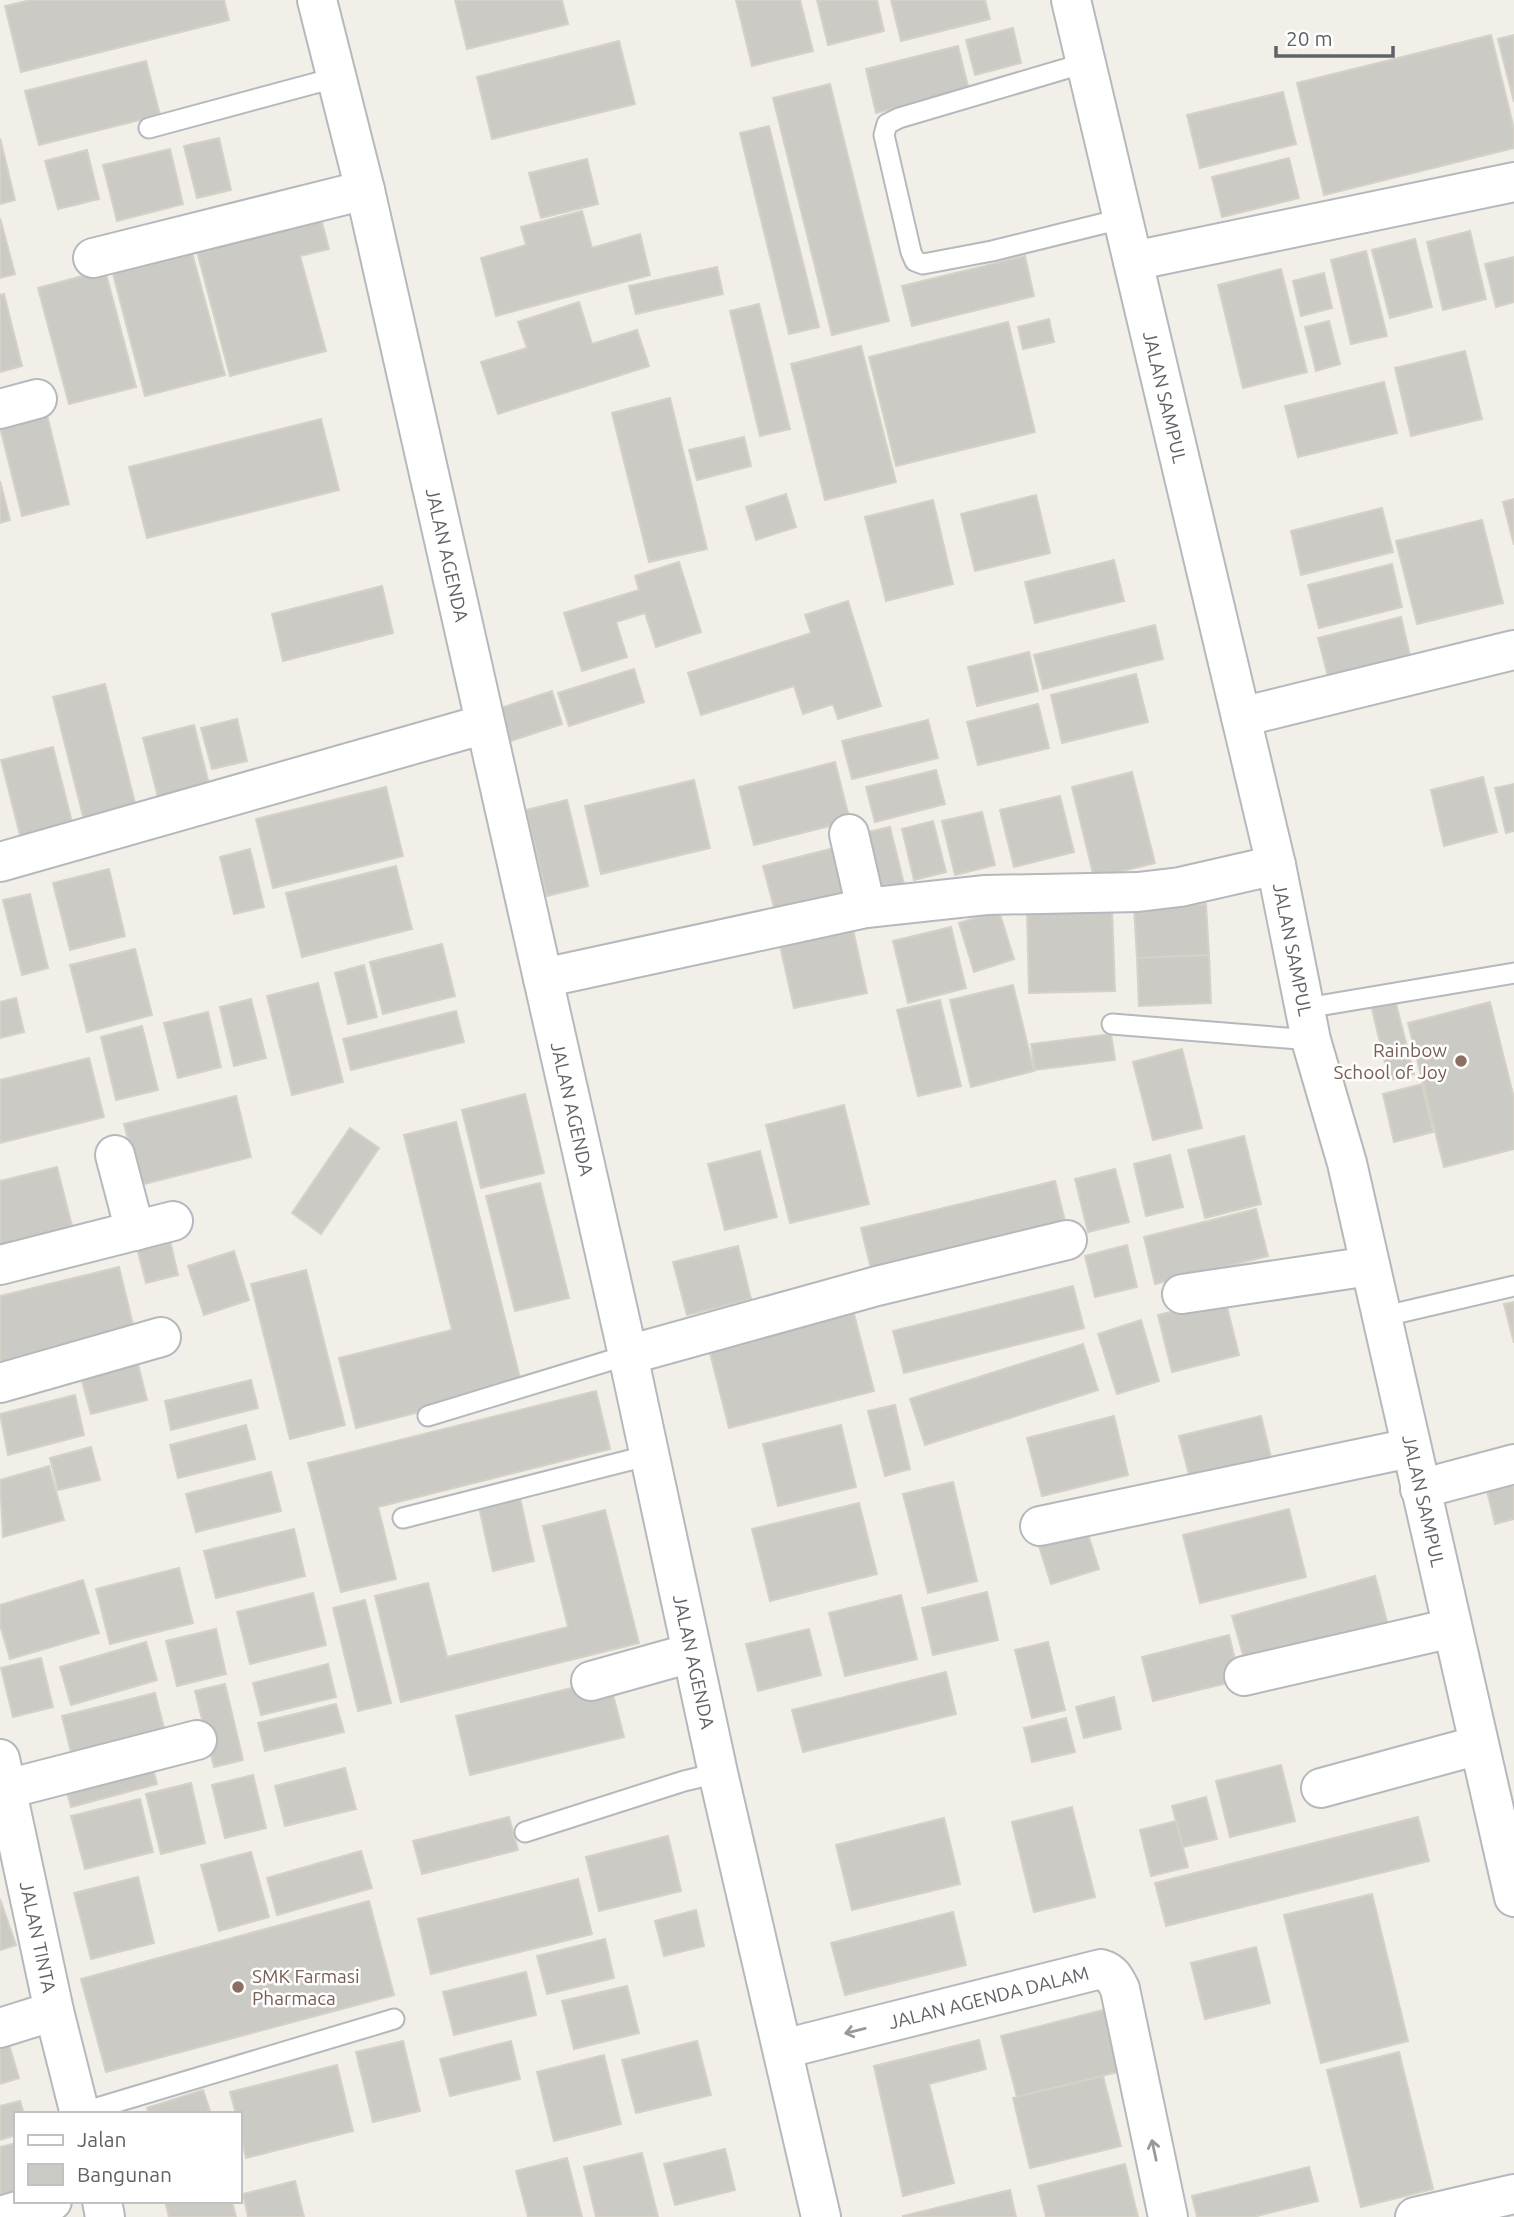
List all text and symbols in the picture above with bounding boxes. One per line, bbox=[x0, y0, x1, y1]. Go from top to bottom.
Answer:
scale bar bbox=[1276, 14, 1393, 58]
text: 20 m bbox=[1286, 26, 1333, 50]
street label: JALAN SAMPUL bbox=[1139, 329, 1191, 466]
street label: JALAN AGENDA bbox=[422, 486, 473, 625]
street label: JALAN SAMPUL bbox=[1269, 881, 1317, 1018]
place label: Rainbow School of Joy bbox=[1334, 1039, 1447, 1083]
street label: JALAN AGENDA bbox=[547, 1040, 598, 1179]
marker: Rainbow School of Joy bbox=[1453, 1053, 1469, 1069]
street label: JALAN SAMPUL bbox=[1398, 1433, 1450, 1569]
street label: JALAN AGENDA bbox=[669, 1593, 719, 1731]
street label: JALAN TINTA bbox=[16, 1879, 61, 1995]
street label: JALAN AGENDA DALAM bbox=[886, 1962, 1091, 2033]
place label: SMK Farmasi Pharmaca bbox=[252, 1965, 360, 2009]
marker: SMK Farmasi Pharmaca bbox=[230, 1979, 246, 1995]
one-way arrow bbox=[844, 2025, 867, 2038]
legend bbox=[14, 2112, 242, 2203]
text: Jalan bbox=[77, 2127, 126, 2151]
one-way arrow bbox=[1147, 2139, 1161, 2162]
text: Bangunan bbox=[77, 2162, 172, 2186]

